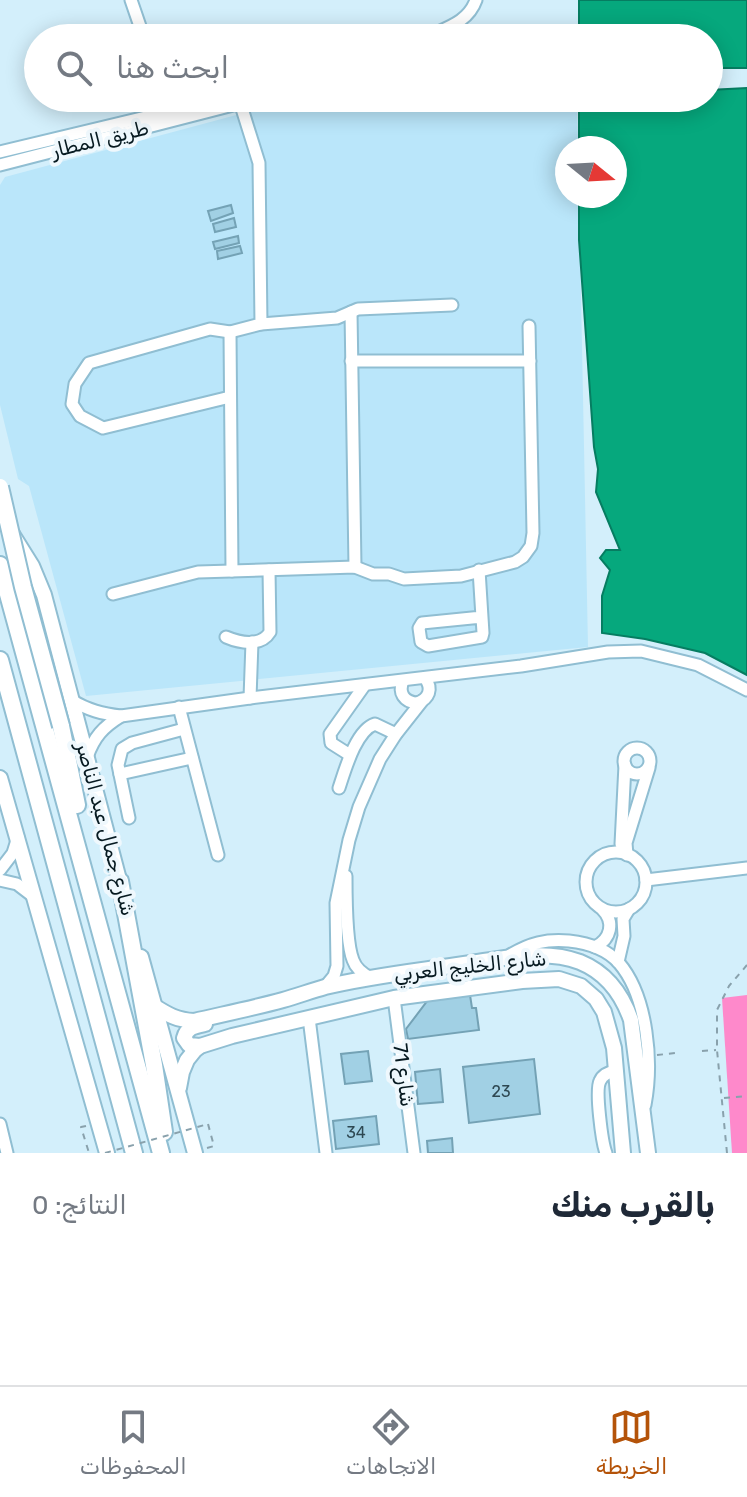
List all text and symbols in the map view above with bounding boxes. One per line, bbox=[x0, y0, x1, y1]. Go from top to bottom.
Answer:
search box bbox=[24, 24, 723, 112]
icon: search bbox=[52, 46, 96, 90]
text: ابحث هنا bbox=[116, 50, 229, 86]
street label: طريق المطار bbox=[48, 115, 151, 163]
north arrow bbox=[555, 136, 627, 208]
street label: شارع جمال عبد الناصر bbox=[69, 739, 141, 919]
street label: شارع الخليج العربي bbox=[393, 946, 548, 989]
street label: شارع 71 bbox=[386, 1042, 420, 1108]
house number: 23 bbox=[491, 1082, 511, 1101]
house number: 34 bbox=[346, 1123, 366, 1142]
text: بالقرب منك bbox=[551, 1185, 715, 1226]
text: النتائج: 0 bbox=[32, 1190, 127, 1221]
tab: المحفوظات bbox=[80, 1405, 187, 1480]
tab: الاتجاهات bbox=[346, 1405, 436, 1480]
tab: الخريطة bbox=[596, 1405, 667, 1480]

